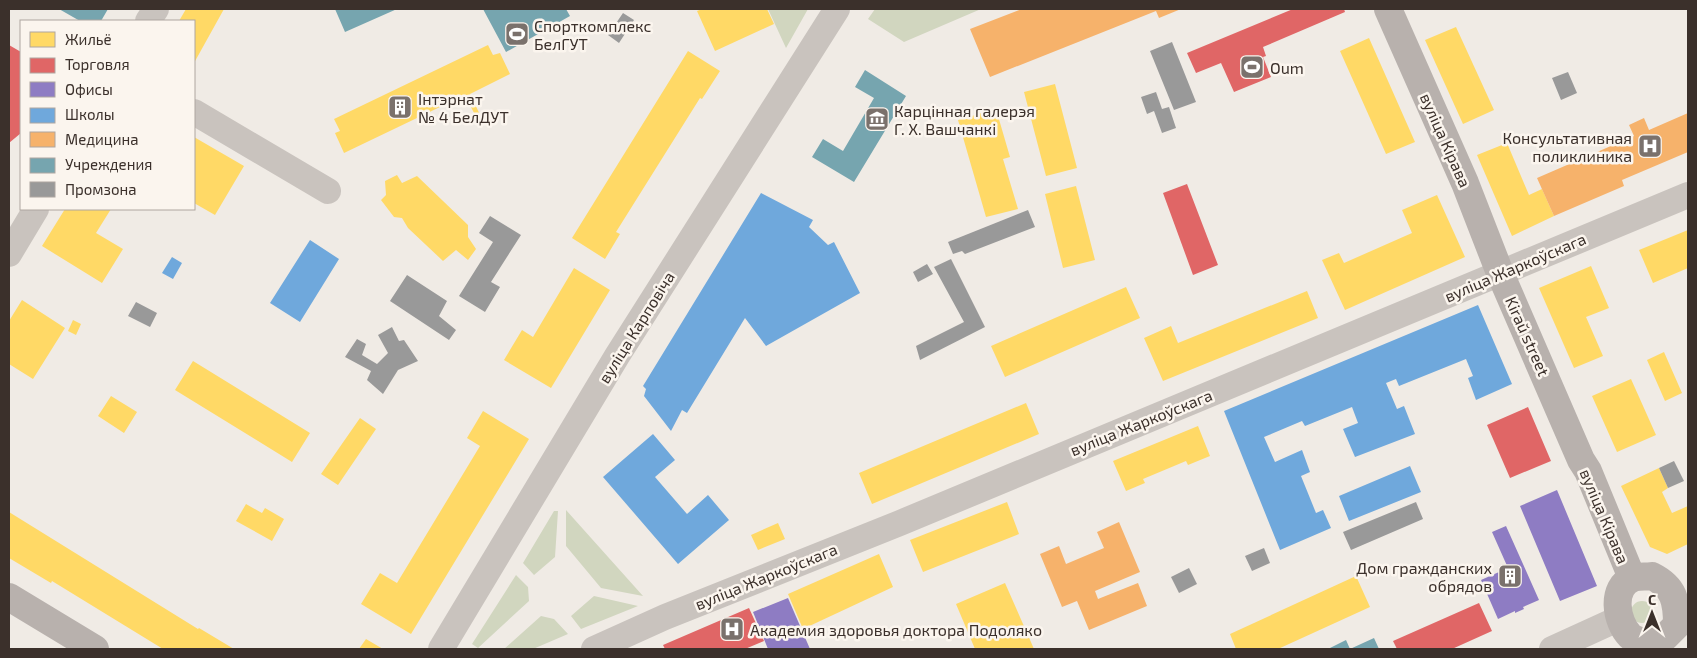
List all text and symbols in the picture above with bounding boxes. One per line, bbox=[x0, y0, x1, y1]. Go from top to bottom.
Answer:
place label: Спорткомплекс БелГУТ bbox=[534, 16, 652, 53]
legend bbox=[20, 20, 195, 210]
sports icon: Спорткомплекс БелГУТ bbox=[504, 21, 530, 47]
text: Жильё bbox=[65, 30, 112, 48]
sports icon: Oum bbox=[1239, 54, 1265, 80]
text: Торговля bbox=[65, 55, 130, 73]
place label: Oum bbox=[1270, 58, 1304, 77]
text: Офисы bbox=[65, 80, 113, 98]
place label: Інтэрнат № 4 БелДУТ bbox=[418, 89, 509, 126]
street label: вуліца Кірава bbox=[1416, 90, 1475, 190]
building icon: Інтэрнат № 4 БелДУТ bbox=[387, 94, 413, 120]
place label: Карцінная галерэя Г. Х. Вашчанкі bbox=[894, 101, 1035, 138]
text: Школы bbox=[65, 105, 115, 123]
museum icon: Карцінная галерэя Г. Х. Вашчанкі bbox=[864, 106, 890, 132]
place label: Консультативная поликлиника bbox=[1502, 128, 1632, 165]
text: Медицина bbox=[65, 130, 138, 148]
hospital icon: Консультативная поликлиника bbox=[1637, 133, 1663, 159]
text: Учреждения bbox=[65, 155, 152, 173]
text: Промзона bbox=[65, 180, 137, 198]
street label: вуліца Жаркоўскага bbox=[1441, 229, 1589, 306]
street label: вуліца Карповіча bbox=[594, 268, 679, 387]
street label: Kiraŭ street bbox=[1502, 293, 1554, 379]
street label: вуліца Жаркоўскага bbox=[1067, 385, 1215, 460]
street label: вуліца Кірава bbox=[1576, 466, 1634, 567]
street label: вуліца Жаркоўскага bbox=[692, 539, 840, 614]
place label: Дом гражданских обрядов bbox=[1356, 558, 1492, 595]
building icon: Дом гражданских обрядов bbox=[1497, 563, 1523, 589]
north arrow bbox=[1627, 588, 1677, 638]
text: С bbox=[1648, 591, 1656, 608]
hospital icon: Академия здоровья доктора Подоляко bbox=[719, 616, 745, 642]
place label: Академия здоровья доктора Подоляко bbox=[750, 620, 1042, 639]

